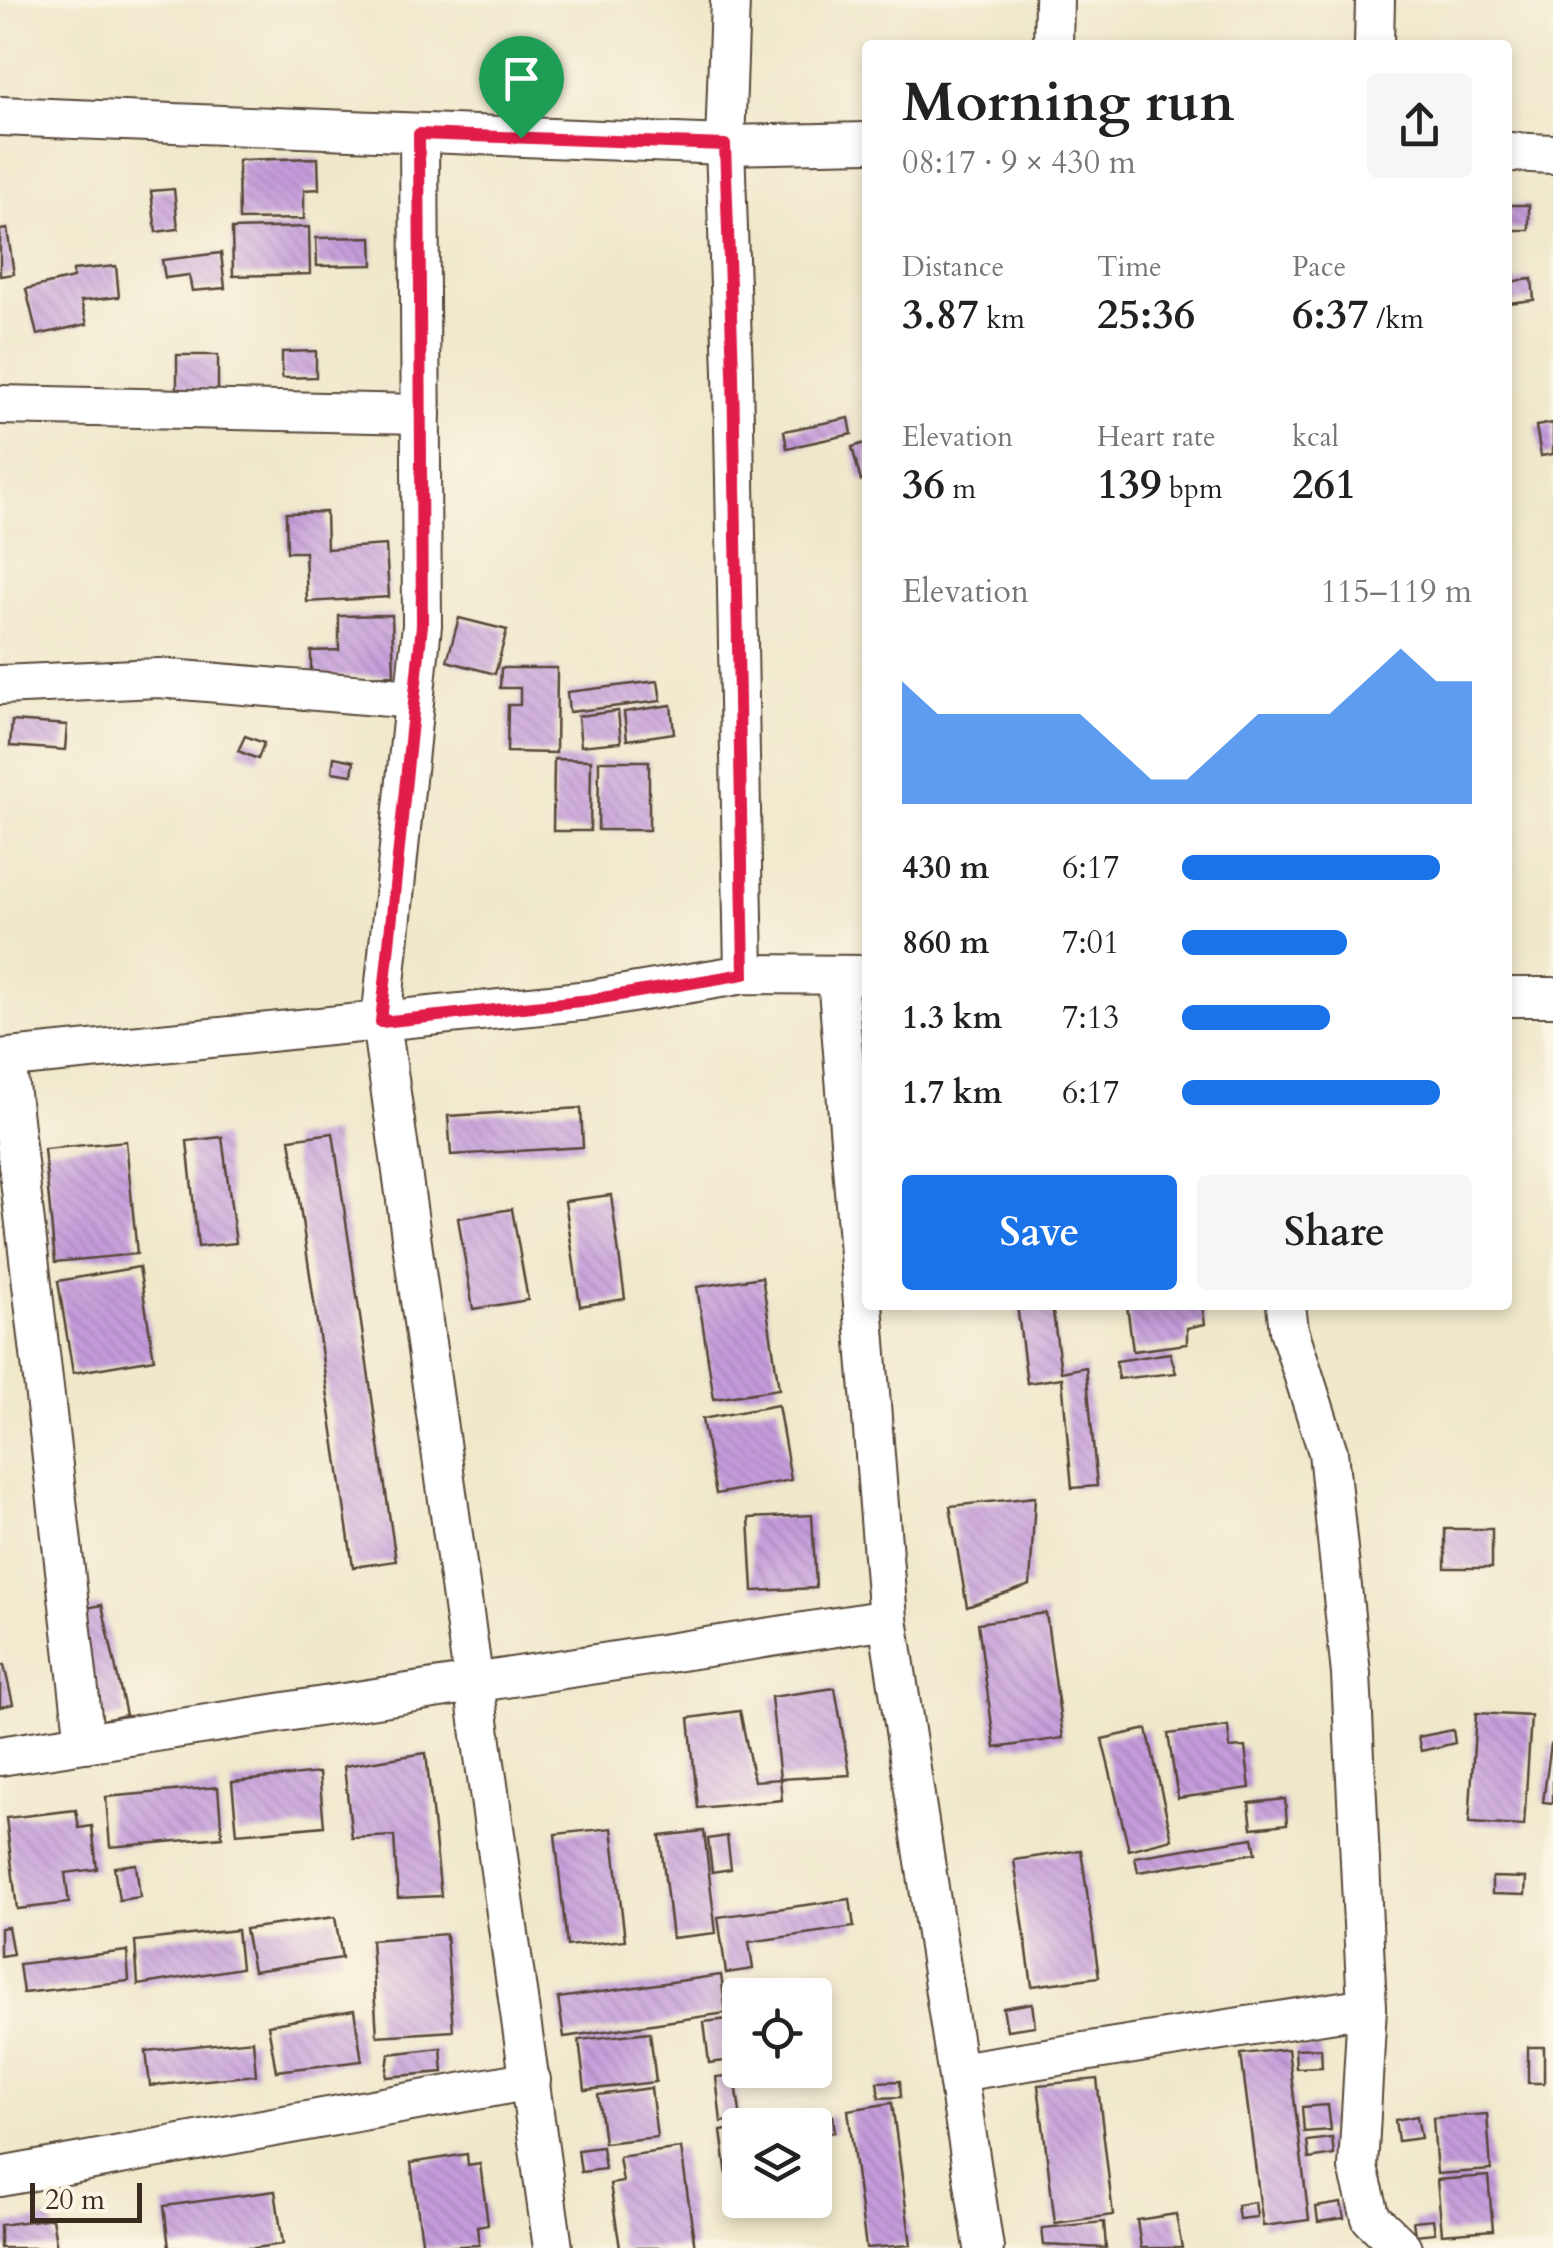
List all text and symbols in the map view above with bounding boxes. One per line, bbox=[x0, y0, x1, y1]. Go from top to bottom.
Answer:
pin bbox=[479, 36, 564, 139]
icon: arrive bbox=[494, 51, 549, 106]
text: Morning run bbox=[902, 66, 1235, 140]
button: share bbox=[1367, 73, 1472, 178]
text: 08:17 · 9 × 430 m bbox=[902, 141, 1136, 185]
text: Distance bbox=[902, 248, 1004, 286]
text: Time bbox=[1097, 248, 1162, 286]
text: Pace bbox=[1292, 248, 1346, 286]
text: 3.87 bbox=[902, 286, 979, 343]
text: 25:36 bbox=[1097, 286, 1195, 343]
text: 6:37 bbox=[1292, 286, 1369, 343]
text: km bbox=[979, 300, 1025, 338]
text: /km bbox=[1369, 300, 1424, 338]
text: Elevation bbox=[902, 418, 1013, 456]
text: Heart rate bbox=[1097, 418, 1216, 456]
text: kcal bbox=[1292, 418, 1339, 456]
text: 36 bbox=[902, 456, 945, 513]
text: 139 bbox=[1097, 456, 1162, 513]
text: 261 bbox=[1292, 456, 1357, 513]
text: m bbox=[945, 470, 976, 508]
text: bpm bbox=[1162, 470, 1223, 508]
text: Elevation bbox=[902, 570, 1029, 614]
text: 115–119 m bbox=[1320, 570, 1472, 614]
text: 430 m bbox=[902, 846, 989, 890]
text: 6:17 bbox=[1062, 846, 1119, 890]
text: 860 m bbox=[902, 921, 989, 965]
text: 7:01 bbox=[1062, 921, 1119, 965]
text: 1.3 km bbox=[902, 996, 1002, 1040]
text: 7:13 bbox=[1062, 996, 1119, 1040]
text: 1.7 km bbox=[902, 1071, 1002, 1115]
text: 6:17 bbox=[1062, 1071, 1119, 1115]
button: Save bbox=[902, 1175, 1177, 1290]
button: Share bbox=[1197, 1175, 1472, 1290]
map controls bbox=[722, 1978, 832, 2218]
button: locate bbox=[722, 1978, 832, 2088]
button: layers bbox=[722, 2108, 832, 2218]
scale bar bbox=[30, 2178, 142, 2222]
text: 20 m bbox=[45, 2181, 105, 2219]

